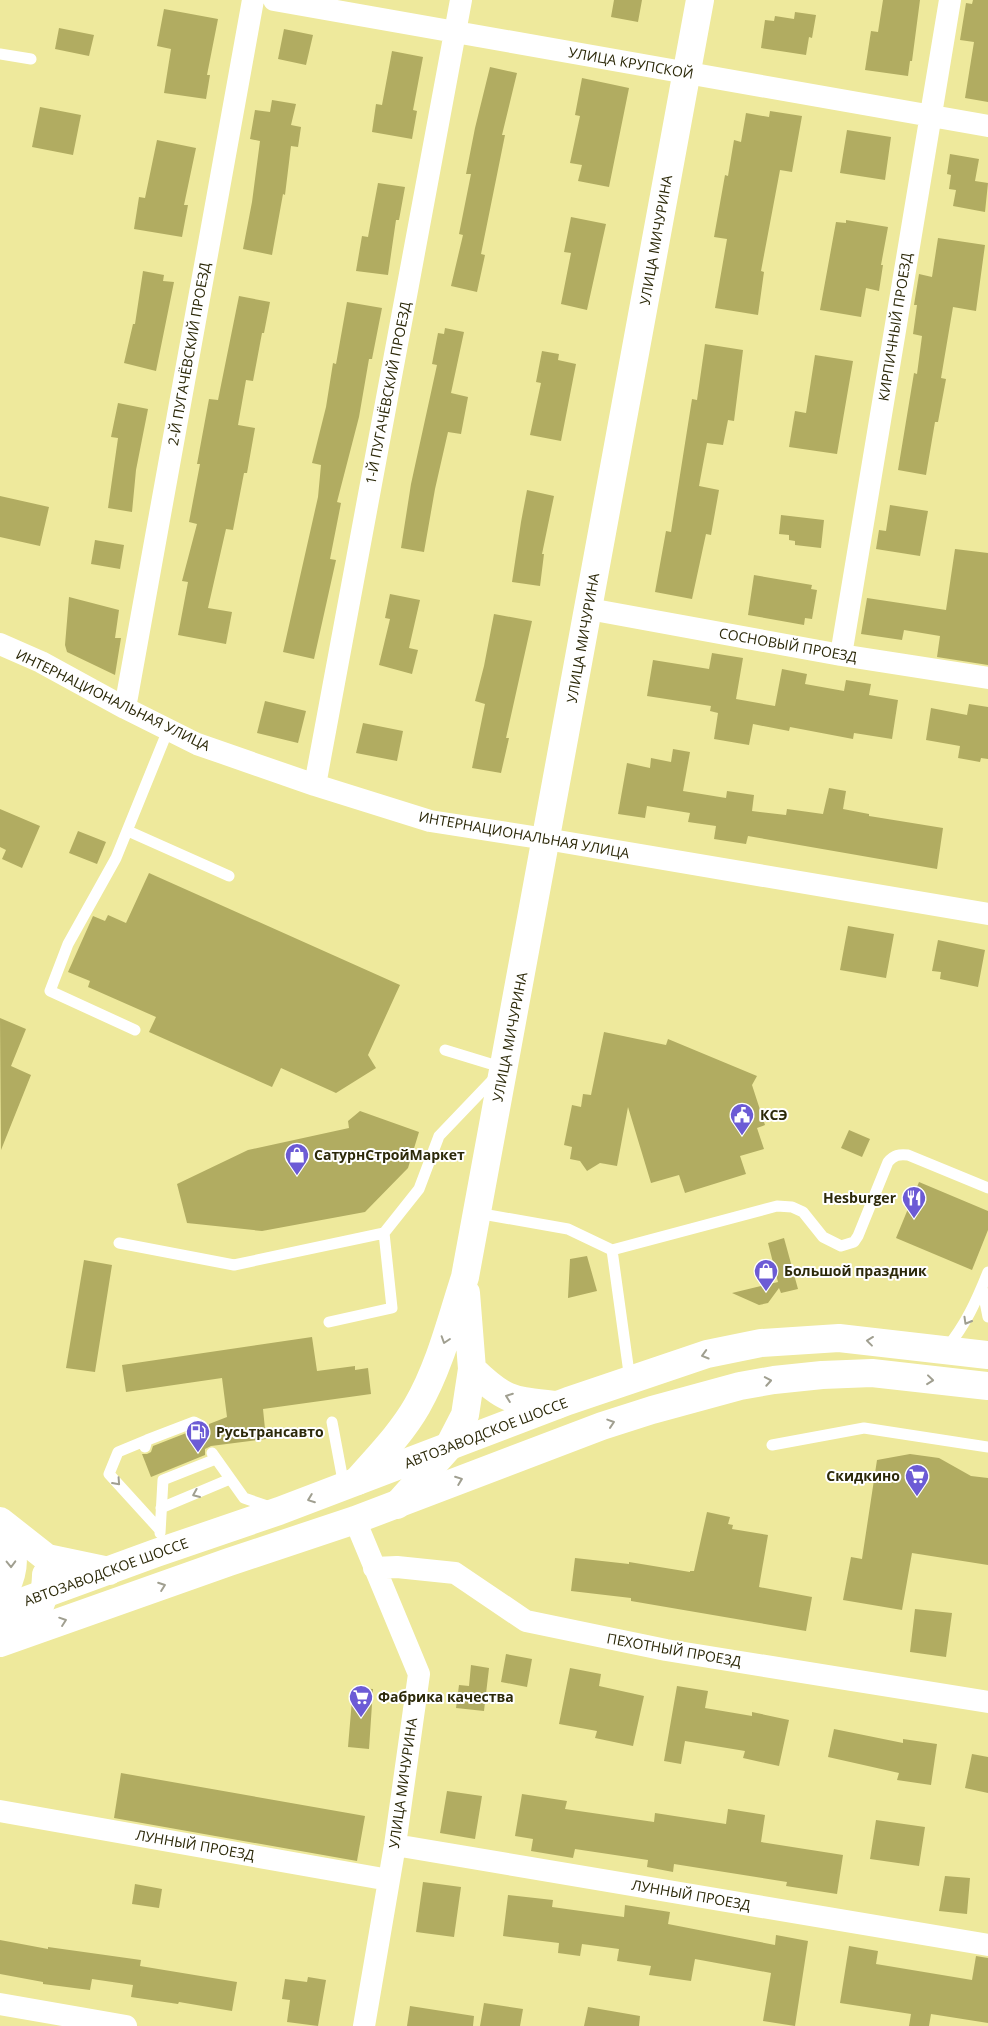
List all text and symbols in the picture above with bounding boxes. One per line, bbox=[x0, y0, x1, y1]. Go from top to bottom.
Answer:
street label: УЛИЦА КРУПСКОЙ bbox=[567, 42, 695, 83]
street label: УЛИЦА МИЧУРИНА bbox=[635, 173, 676, 306]
street label: КИРПИЧНЫЙ ПРОЕЗД bbox=[873, 251, 916, 402]
street label: 2-Й ПУГАЧЁВСКИЙ ПРОЕЗД bbox=[163, 260, 214, 447]
street label: 1-Й ПУГАЧЁВСКИЙ ПРОЕЗД bbox=[360, 300, 415, 486]
street label: УЛИЦА МИЧУРИНА bbox=[562, 571, 603, 704]
street label: СОСНОВЫЙ ПРОЕЗД bbox=[718, 623, 859, 666]
street label: ИНТЕРНАЦИОНАЛЬНАЯ УЛИЦА bbox=[13, 644, 214, 755]
street label: ИНТЕРНАЦИОНАЛЬНАЯ УЛИЦА bbox=[417, 807, 631, 862]
street label: УЛИЦА МИЧУРИНА bbox=[488, 970, 531, 1103]
public building icon: КСЭ bbox=[729, 1102, 755, 1136]
place label: КСЭ bbox=[760, 1105, 788, 1124]
shop icon: СатурнСтройМаркет bbox=[284, 1142, 310, 1176]
place label: СатурнСтройМаркет bbox=[314, 1145, 465, 1164]
restaurant icon: Hesburger bbox=[901, 1185, 927, 1219]
place label: Hesburger bbox=[823, 1188, 897, 1207]
shop icon: Большой праздник bbox=[753, 1258, 779, 1292]
place label: Большой праздник bbox=[784, 1261, 927, 1280]
one-way arrow bbox=[963, 1315, 973, 1324]
one-way arrow bbox=[440, 1335, 450, 1343]
one-way arrow bbox=[866, 1336, 874, 1347]
one-way arrow bbox=[701, 1350, 709, 1360]
one-way arrow bbox=[926, 1374, 934, 1385]
one-way arrow bbox=[763, 1376, 772, 1386]
street label: АВТОЗАВОДСКОЕ ШОССЕ bbox=[401, 1393, 570, 1472]
one-way arrow bbox=[506, 1393, 514, 1403]
fuel station icon: Русьтрансавто bbox=[185, 1419, 211, 1453]
one-way arrow bbox=[606, 1419, 615, 1429]
place label: Русьтрансавто bbox=[216, 1422, 324, 1441]
supermarket icon: Скидкино bbox=[904, 1463, 930, 1497]
place label: Скидкино bbox=[826, 1466, 900, 1485]
one-way arrow bbox=[454, 1476, 463, 1487]
one-way arrow bbox=[111, 1477, 120, 1486]
one-way arrow bbox=[192, 1487, 201, 1498]
one-way arrow bbox=[307, 1492, 316, 1503]
street label: АВТОЗАВОДСКОЕ ШОССЕ bbox=[21, 1533, 191, 1610]
one-way arrow bbox=[6, 1560, 17, 1568]
one-way arrow bbox=[158, 1582, 166, 1592]
one-way arrow bbox=[58, 1617, 66, 1627]
street label: ПЕХОТНЫЙ ПРОЕЗД bbox=[605, 1628, 743, 1671]
supermarket icon: Фабрика качества bbox=[348, 1684, 374, 1718]
place label: Фабрика качества bbox=[378, 1687, 514, 1706]
street label: УЛИЦА МИЧУРИНА bbox=[384, 1716, 421, 1849]
street label: ЛУННЫЙ ПРОЕЗД bbox=[134, 1825, 256, 1864]
street label: ЛУННЫЙ ПРОЕЗД bbox=[630, 1875, 752, 1914]

